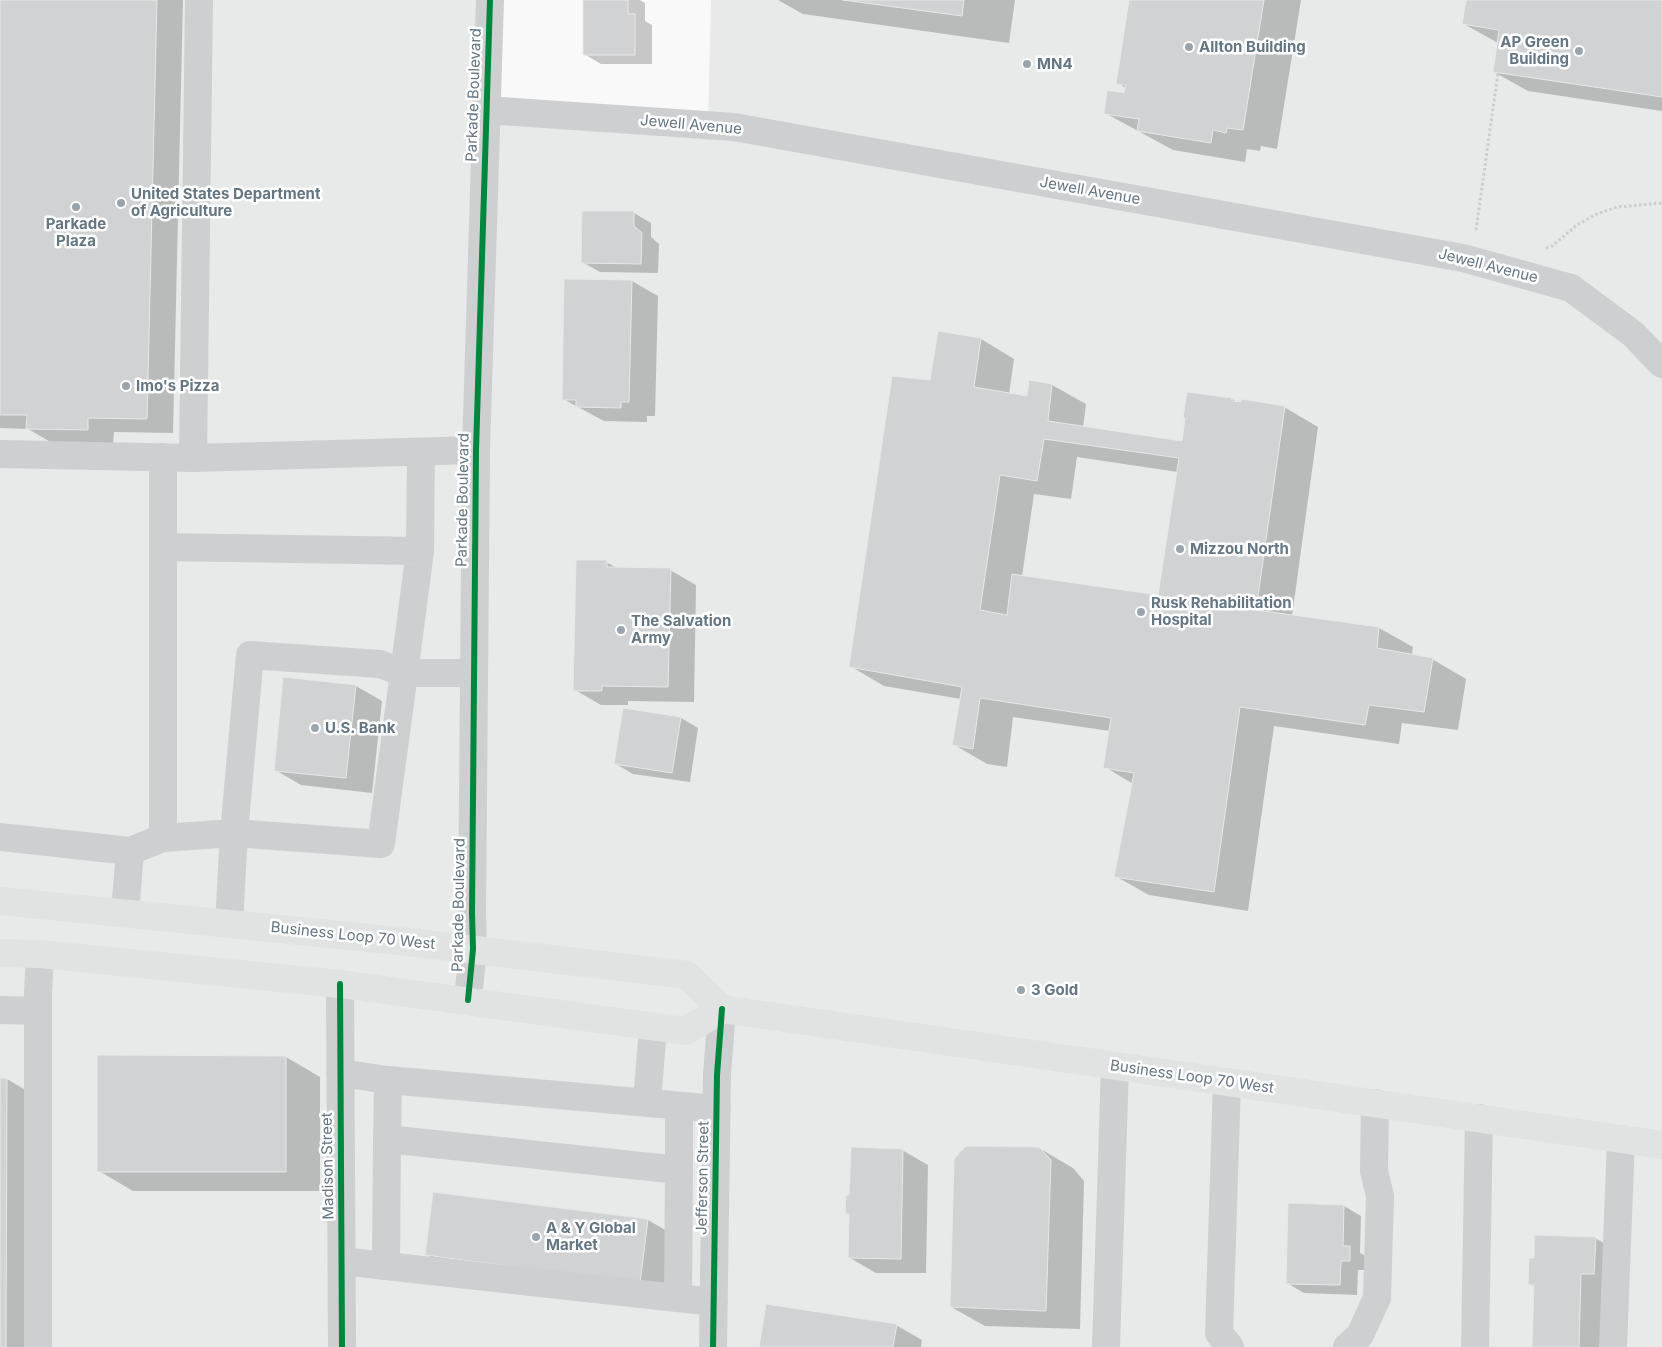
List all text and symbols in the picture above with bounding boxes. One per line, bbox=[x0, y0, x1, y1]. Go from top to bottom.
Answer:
street label: Parkade Boulevard bbox=[463, 28, 485, 162]
place label: AP Green Building bbox=[1500, 33, 1569, 68]
place label: Allton Building bbox=[1199, 38, 1306, 56]
marker: Allton Building bbox=[1183, 41, 1195, 53]
marker: AP Green Building bbox=[1573, 45, 1585, 57]
place label: MN4 bbox=[1037, 55, 1073, 73]
marker: MN4 bbox=[1021, 58, 1033, 70]
street label: Jewell Avenue bbox=[639, 112, 743, 138]
street label: Jewell Avenue bbox=[1038, 173, 1142, 209]
place label: United States Department of Agriculture bbox=[131, 185, 320, 220]
marker: United States Department of Agriculture bbox=[115, 197, 127, 209]
marker: Parkade Plaza bbox=[70, 201, 82, 213]
place label: Parkade Plaza bbox=[46, 215, 106, 250]
street label: Jewell Avenue bbox=[1436, 245, 1540, 287]
place label: Imo's Pizza bbox=[136, 377, 219, 395]
marker: Imo's Pizza bbox=[120, 380, 132, 392]
street label: Parkade Boulevard bbox=[453, 433, 473, 567]
place label: Mizzou North bbox=[1190, 540, 1289, 558]
marker: Mizzou North bbox=[1174, 543, 1186, 555]
place label: Rusk Rehabilitation Hospital bbox=[1151, 594, 1292, 629]
marker: Rusk Rehabilitation Hospital bbox=[1135, 606, 1147, 618]
place label: The Salvation Army bbox=[631, 612, 731, 647]
marker: The Salvation Army bbox=[615, 624, 627, 636]
place label: U.S. Bank bbox=[325, 719, 396, 737]
marker: U.S. Bank bbox=[309, 722, 321, 734]
street label: Parkade Boulevard bbox=[449, 838, 469, 972]
street label: Business Loop 70 West bbox=[270, 918, 436, 954]
place label: 3 Gold bbox=[1031, 981, 1078, 999]
marker: 3 Gold bbox=[1015, 984, 1027, 996]
street label: Business Loop 70 West bbox=[1109, 1057, 1275, 1097]
street label: Madison Street bbox=[318, 1112, 338, 1220]
street label: Jefferson Street bbox=[693, 1121, 713, 1235]
place label: A & Y Global Market bbox=[546, 1219, 636, 1254]
marker: A & Y Global Market bbox=[530, 1231, 542, 1243]

